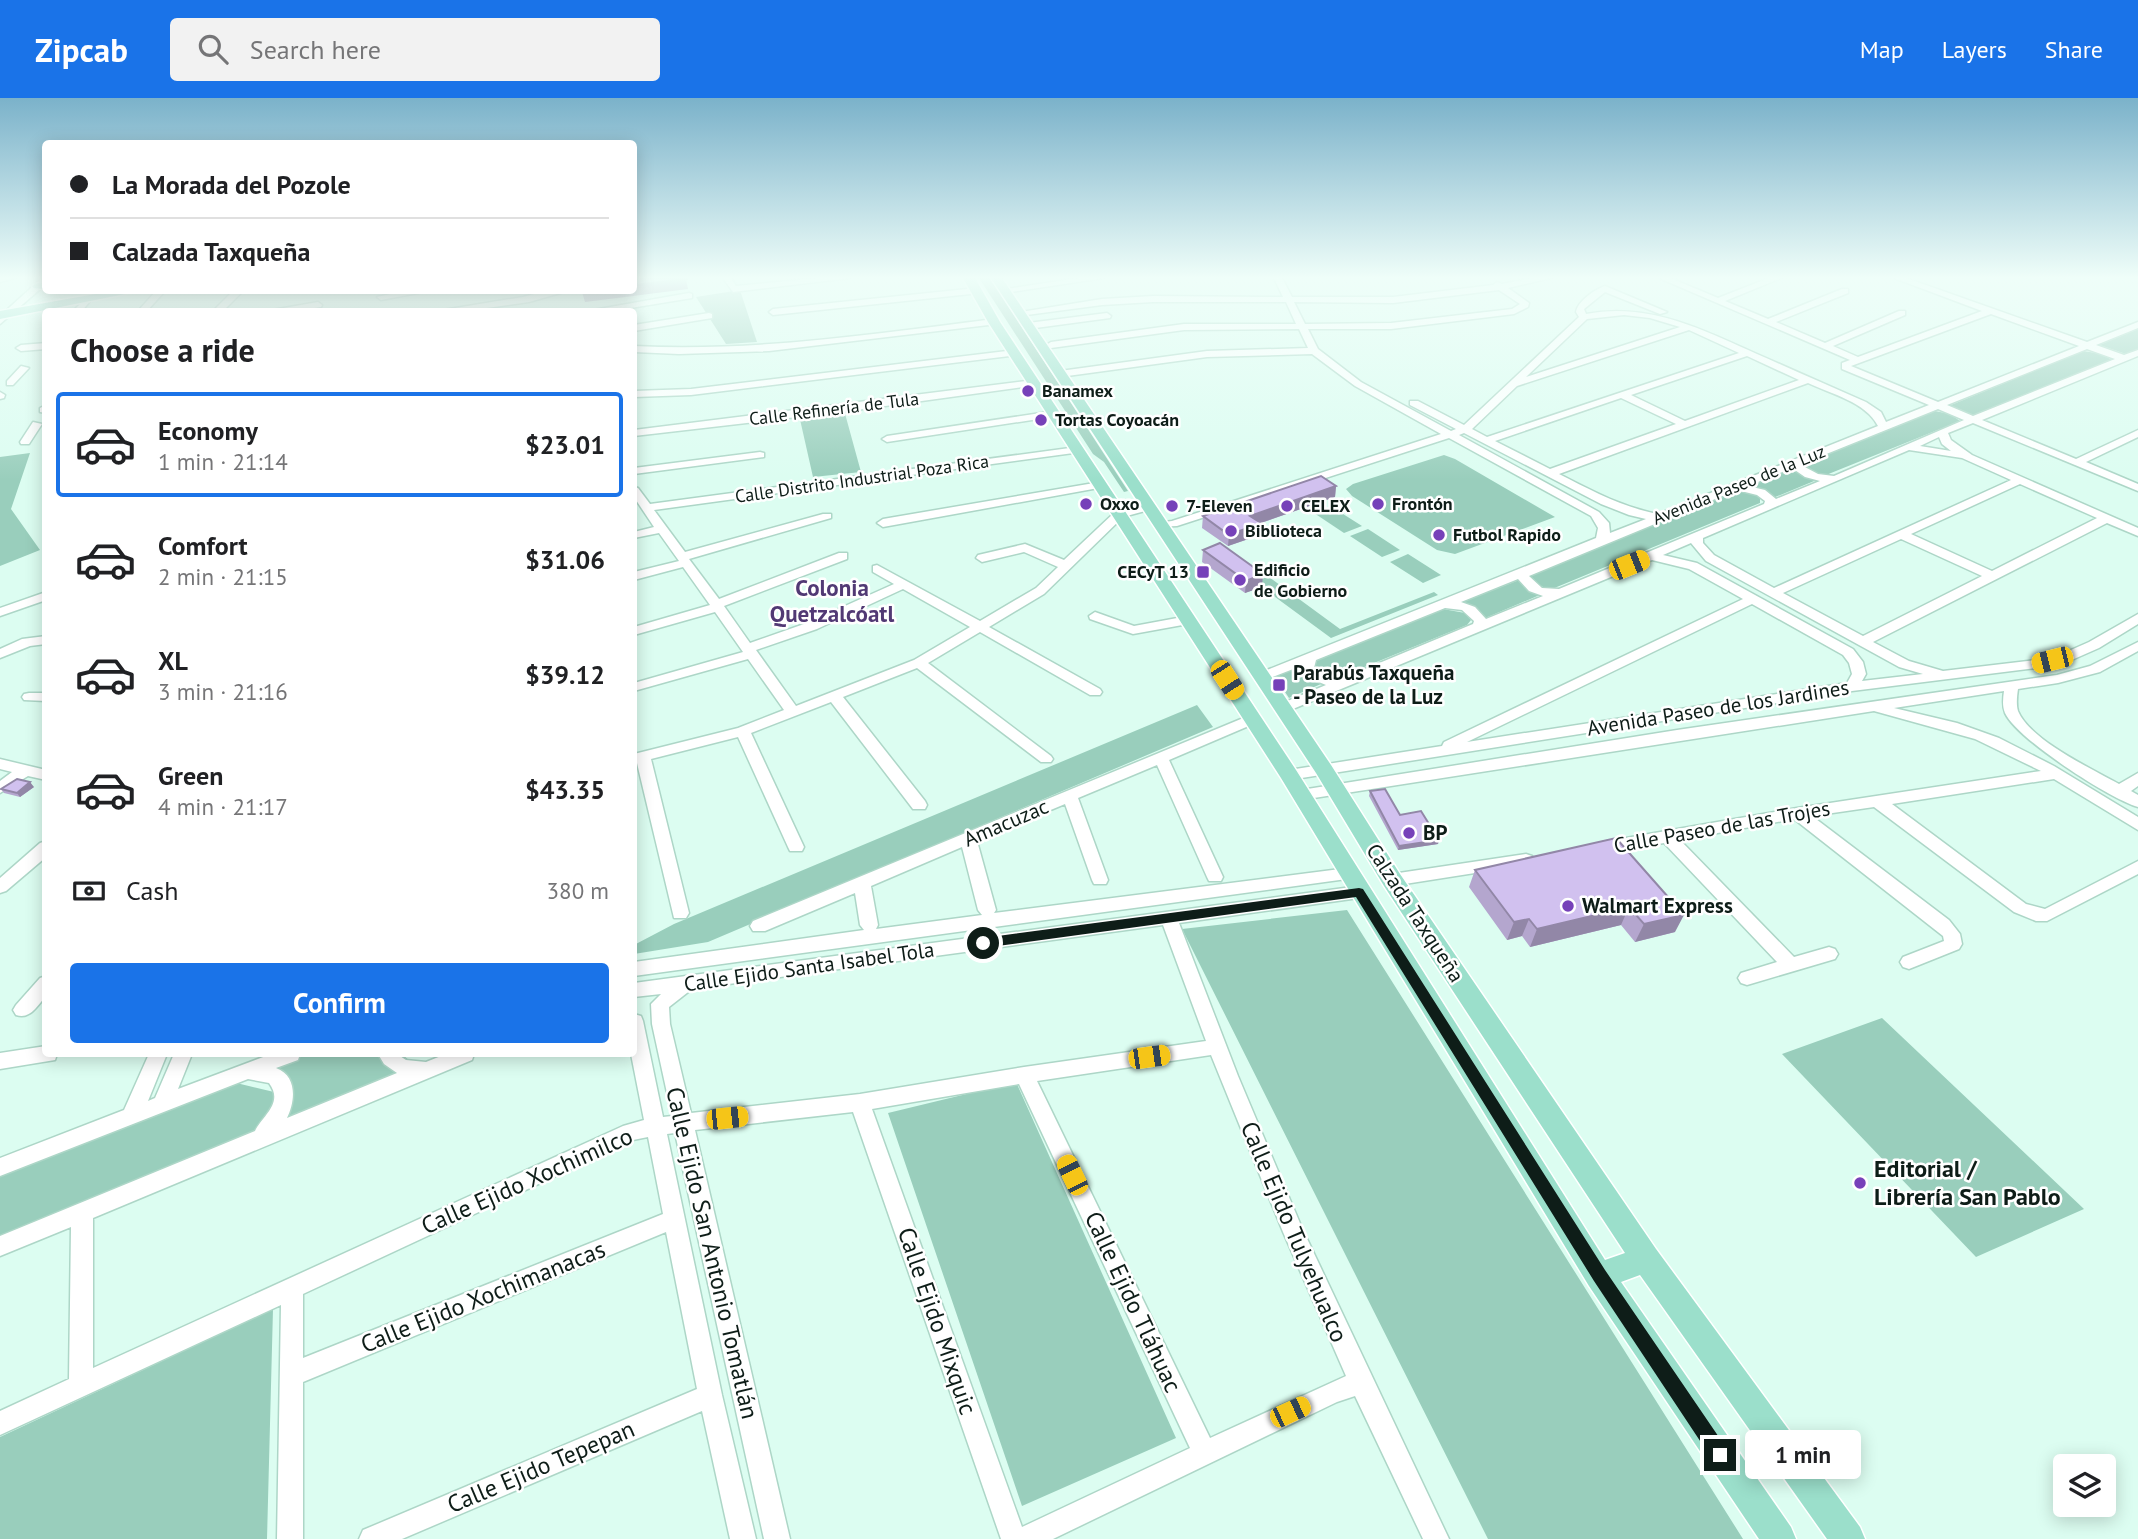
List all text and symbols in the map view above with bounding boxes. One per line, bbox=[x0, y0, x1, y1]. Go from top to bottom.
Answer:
search box bbox=[170, 18, 660, 81]
text: Zipcab bbox=[35, 28, 128, 71]
icon: search bbox=[194, 30, 232, 68]
text: Search here bbox=[250, 33, 381, 66]
text: Map bbox=[1860, 34, 1904, 65]
text: Layers bbox=[1942, 34, 2007, 65]
text: Share bbox=[2045, 34, 2103, 65]
text: La Morada del Pozole bbox=[112, 168, 351, 201]
text: Calzada Taxqueña bbox=[112, 235, 310, 268]
text: Choose a ride bbox=[70, 329, 255, 371]
place label: Banamex bbox=[1042, 379, 1114, 402]
marker: Banamex bbox=[1020, 383, 1036, 399]
street label: Calle Refinería de Tula bbox=[748, 387, 920, 430]
place label: Tortas Coyoacán bbox=[1055, 408, 1179, 431]
marker: Tortas Coyoacán bbox=[1033, 412, 1049, 428]
icon: car bbox=[74, 413, 137, 476]
text: Economy bbox=[158, 414, 258, 447]
text: $23.01 bbox=[525, 428, 605, 461]
street label: Avenida Paseo de la Luz bbox=[1649, 439, 1829, 530]
text: 1 min · 21:14 bbox=[158, 447, 288, 476]
street label: Calle Distrito Industrial Poza Rica bbox=[733, 449, 990, 508]
place label: Oxxo bbox=[1100, 492, 1140, 515]
place label: Frontón bbox=[1392, 492, 1453, 515]
place label: 7-Eleven bbox=[1186, 494, 1253, 517]
place label: CELEX bbox=[1301, 494, 1351, 517]
marker: Oxxo bbox=[1078, 496, 1094, 512]
marker: Frontón bbox=[1370, 496, 1386, 512]
marker: 7-Eleven bbox=[1164, 498, 1180, 514]
marker: CELEX bbox=[1279, 498, 1295, 514]
place label: Biblioteca bbox=[1245, 519, 1322, 542]
marker: Biblioteca bbox=[1223, 523, 1239, 539]
place label: Futbol Rapido bbox=[1453, 523, 1561, 546]
marker: Futbol Rapido bbox=[1431, 527, 1447, 543]
icon: car bbox=[74, 528, 137, 591]
text: Comfort bbox=[158, 529, 248, 562]
text: $31.06 bbox=[525, 543, 605, 576]
car bbox=[1606, 547, 1653, 583]
place label: Edificio de Gobierno bbox=[1254, 558, 1348, 602]
place label: CECyT 13 bbox=[1117, 560, 1189, 583]
text: 2 min · 21:15 bbox=[158, 562, 288, 591]
marker: CECyT 13 bbox=[1195, 564, 1211, 580]
marker: Edificio de Gobierno bbox=[1232, 572, 1248, 588]
district label: Colonia Quetzalcóatl bbox=[770, 573, 894, 628]
icon: car bbox=[74, 643, 137, 706]
text: XL bbox=[158, 644, 188, 677]
car bbox=[2030, 645, 2075, 675]
car bbox=[1207, 657, 1248, 703]
text: $39.12 bbox=[525, 658, 605, 691]
place label: Parabús Taxqueña - Paseo de la Luz bbox=[1293, 659, 1454, 710]
street label: Avenida Paseo de los Jardines bbox=[1585, 673, 1851, 742]
text: 3 min · 21:16 bbox=[158, 677, 288, 706]
marker: Parabús Taxqueña - Paseo de la Luz bbox=[1271, 677, 1287, 693]
icon: car bbox=[74, 758, 137, 821]
text: Green bbox=[158, 759, 223, 792]
text: $43.35 bbox=[525, 773, 605, 806]
text: 4 min · 21:17 bbox=[158, 792, 288, 821]
street label: Amacuzac bbox=[959, 793, 1052, 853]
street label: Calle Paseo de las Trojes bbox=[1612, 794, 1832, 859]
place label: BP bbox=[1423, 819, 1447, 846]
marker: BP bbox=[1401, 825, 1417, 841]
street label: Calzada Taxqueña bbox=[1361, 838, 1470, 987]
icon: cash bbox=[70, 872, 108, 910]
text: Cash bbox=[126, 874, 178, 907]
text: 380 m bbox=[547, 876, 609, 905]
place label: Walmart Express bbox=[1582, 892, 1733, 919]
marker: Walmart Express bbox=[1560, 898, 1576, 914]
route start bbox=[967, 927, 999, 959]
street label: Calle Ejido Santa Isabel Tola bbox=[682, 936, 936, 997]
button: Confirm bbox=[70, 963, 609, 1043]
car bbox=[1127, 1044, 1172, 1070]
street label: Calle Ejido San Antonio Tomatlán bbox=[659, 1084, 766, 1422]
car bbox=[706, 1105, 749, 1131]
street label: Calle Ejido Tulyehualco bbox=[1234, 1117, 1355, 1347]
street label: Calle Ejido Xochimilco bbox=[416, 1120, 637, 1241]
car bbox=[1054, 1152, 1091, 1198]
place label: Editorial / Librería San Pablo bbox=[1874, 1153, 2061, 1212]
marker: Editorial / Librería San Pablo bbox=[1852, 1175, 1868, 1191]
street label: Calle Ejido Tláhuac bbox=[1078, 1206, 1189, 1397]
street label: Calle Ejido Mixquic bbox=[891, 1223, 984, 1419]
street label: Calle Ejido Xochimanacas bbox=[356, 1233, 610, 1360]
car bbox=[1267, 1394, 1314, 1430]
street label: Calle Ejido Tepepan bbox=[442, 1413, 639, 1520]
callout: 1 min bbox=[1744, 1430, 1860, 1480]
route end bbox=[1704, 1439, 1736, 1471]
text: 1 min bbox=[1775, 1440, 1831, 1469]
map controls bbox=[2053, 1454, 2116, 1517]
button: layers bbox=[2053, 1454, 2116, 1517]

